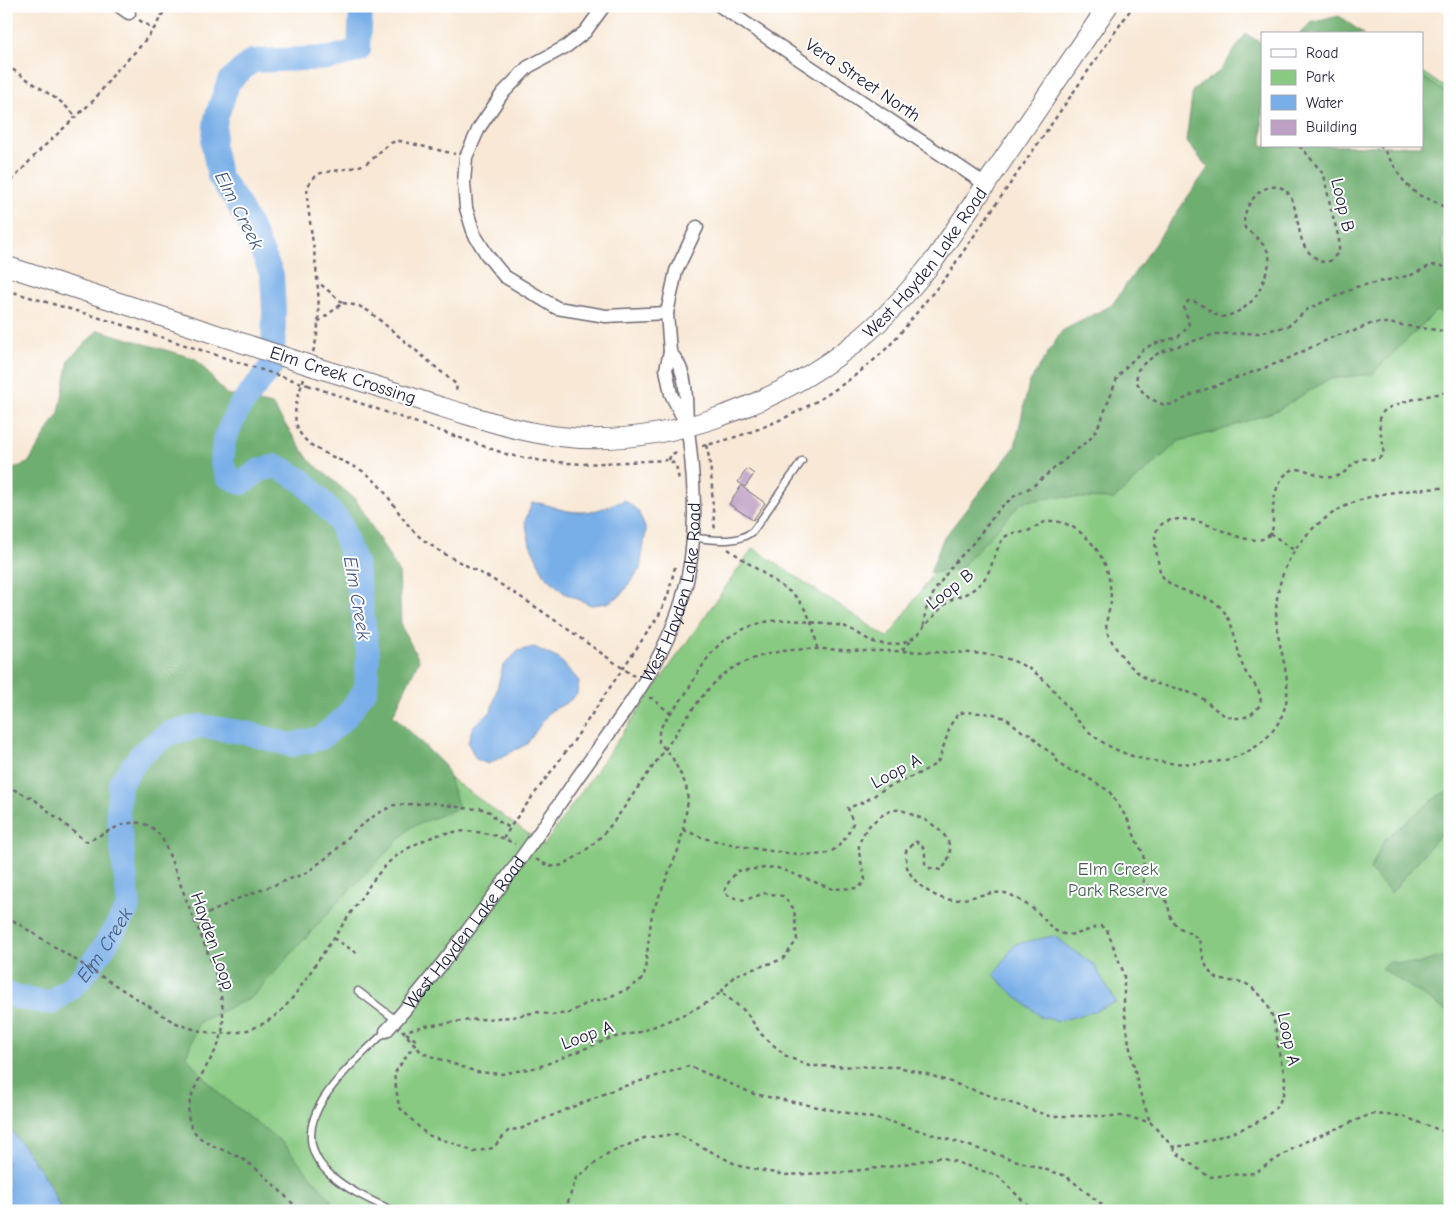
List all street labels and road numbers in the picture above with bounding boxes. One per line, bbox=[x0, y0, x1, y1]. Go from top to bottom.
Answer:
street label: Vera Street North bbox=[801, 34, 924, 127]
street label: Loop B bbox=[1326, 176, 1359, 234]
street label: West Hayden Lake Road bbox=[859, 184, 992, 343]
street label: Elm Creek Crossing bbox=[267, 342, 418, 409]
street label: West Hayden Lake Road bbox=[637, 502, 705, 686]
street label: Loop B bbox=[922, 564, 978, 614]
street label: Loop A bbox=[868, 750, 925, 793]
street label: West Hayden Lake Road bbox=[400, 852, 530, 1014]
street label: Hayden Loop bbox=[186, 890, 239, 993]
street label: Loop A bbox=[1273, 1011, 1304, 1068]
street label: Loop A bbox=[558, 1016, 616, 1055]

